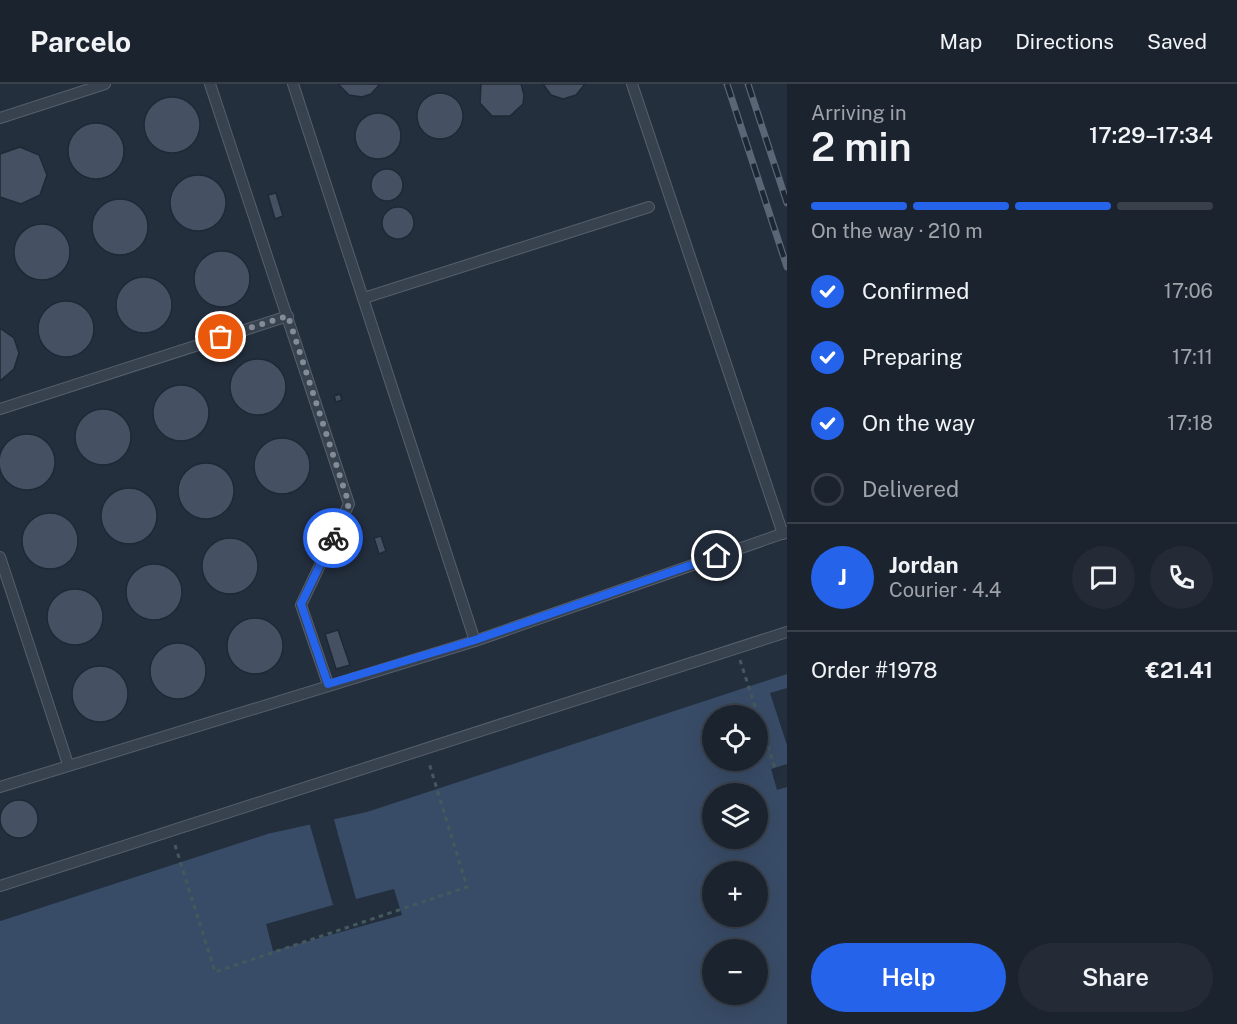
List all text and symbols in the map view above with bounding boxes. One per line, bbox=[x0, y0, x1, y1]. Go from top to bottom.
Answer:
text: Parcelo bbox=[30, 25, 131, 58]
text: Map bbox=[940, 29, 982, 54]
text: Directions bbox=[1015, 29, 1114, 54]
text: Saved bbox=[1147, 29, 1207, 54]
text: Arriving in bbox=[811, 101, 906, 125]
text: 17:29–17:34 bbox=[1089, 122, 1213, 148]
text: 2 min bbox=[811, 124, 912, 170]
text: On the way · 210 m bbox=[811, 219, 983, 243]
icon: check bbox=[811, 275, 844, 308]
text: Confirmed bbox=[862, 278, 969, 304]
text: 17:06 bbox=[1164, 279, 1213, 303]
pin bbox=[195, 311, 246, 362]
icon: bag bbox=[204, 320, 237, 353]
icon: check bbox=[811, 341, 844, 374]
text: Preparing bbox=[862, 344, 963, 370]
text: 17:11 bbox=[1172, 345, 1213, 369]
icon: check bbox=[811, 407, 844, 440]
text: On the way bbox=[862, 410, 975, 436]
text: 17:18 bbox=[1167, 411, 1213, 435]
text: Delivered bbox=[862, 476, 959, 502]
courier bbox=[303, 508, 363, 568]
icon: bike bbox=[317, 522, 350, 555]
pin bbox=[691, 530, 742, 581]
icon: home bbox=[700, 539, 733, 572]
button: chat bbox=[1072, 546, 1135, 609]
button: phone bbox=[1150, 546, 1213, 609]
text: Jordan bbox=[889, 552, 958, 578]
text: J bbox=[838, 564, 847, 590]
text: Courier · 4.4 bbox=[889, 578, 1001, 602]
text: Order #1978 bbox=[811, 657, 938, 683]
text: €21.41 bbox=[1146, 657, 1213, 683]
map controls bbox=[702, 705, 768, 1005]
button: locate bbox=[702, 705, 768, 771]
button: layers bbox=[702, 783, 768, 849]
button: + bbox=[702, 861, 768, 927]
button: − bbox=[702, 939, 768, 1005]
button: Help bbox=[811, 943, 1006, 1012]
button: Share bbox=[1018, 943, 1213, 1012]

